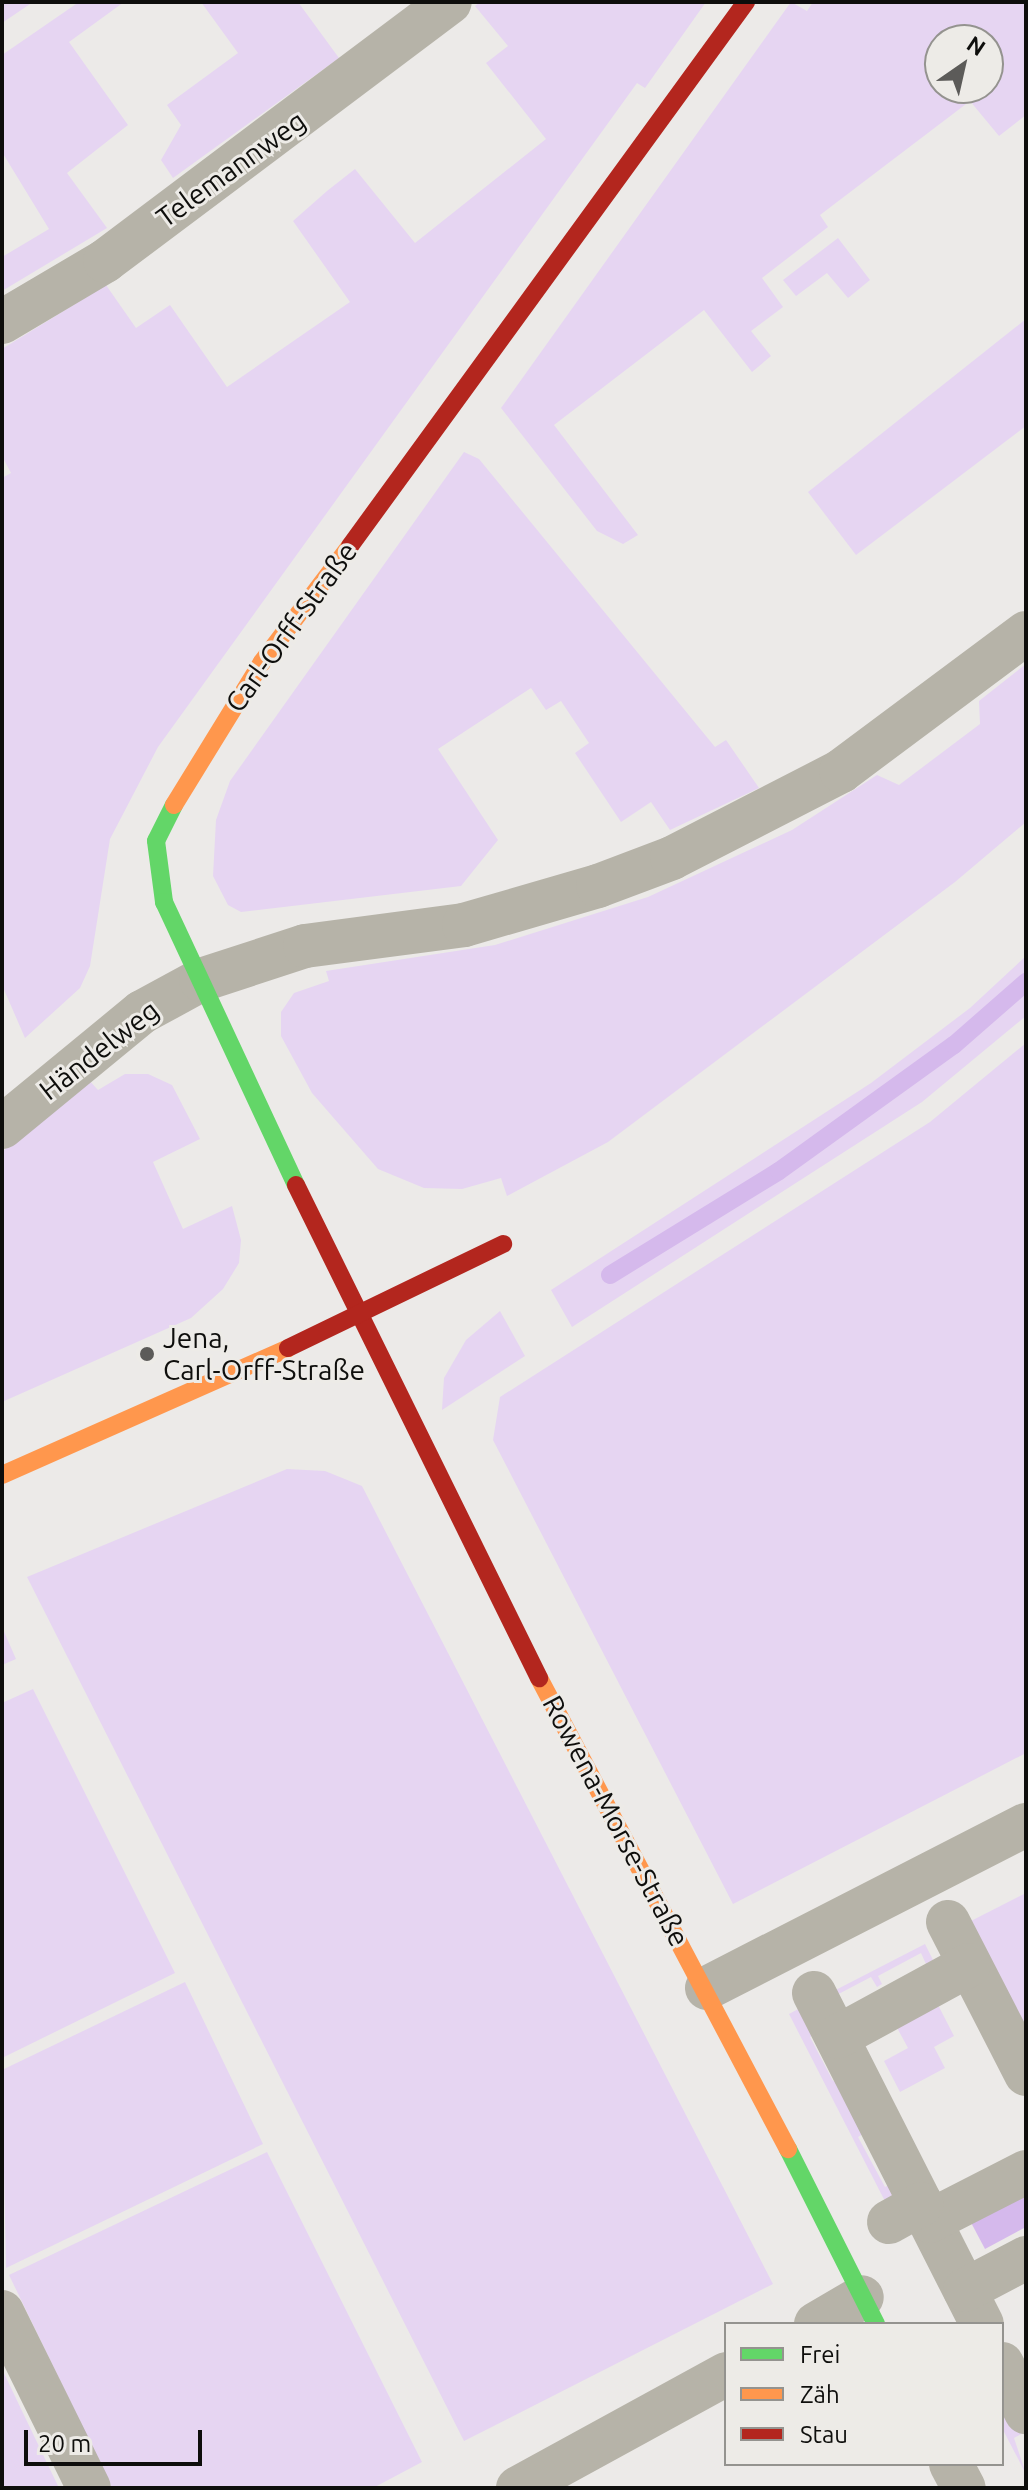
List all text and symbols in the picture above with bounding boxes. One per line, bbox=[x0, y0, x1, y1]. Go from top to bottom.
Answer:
north arrow bbox=[924, 24, 1004, 104]
text: N bbox=[963, 30, 990, 60]
street label: Telemannweg bbox=[150, 104, 312, 234]
street label: Carl-Orff-Straße bbox=[218, 535, 364, 719]
street label: Händelweg bbox=[33, 993, 165, 1107]
place label: Jena, Carl-Orff-Straße bbox=[163, 1321, 365, 1387]
marker: Jena, Carl-Orff-Straße bbox=[138, 1345, 156, 1363]
street label: Rowena-Morse-Straße bbox=[536, 1690, 696, 1952]
legend bbox=[724, 2322, 1004, 2466]
text: Frei bbox=[800, 2341, 840, 2368]
text: Zäh bbox=[800, 2381, 840, 2408]
scale bar bbox=[28, 2414, 206, 2464]
text: Stau bbox=[800, 2421, 848, 2448]
text: 20 m bbox=[38, 2430, 91, 2457]

